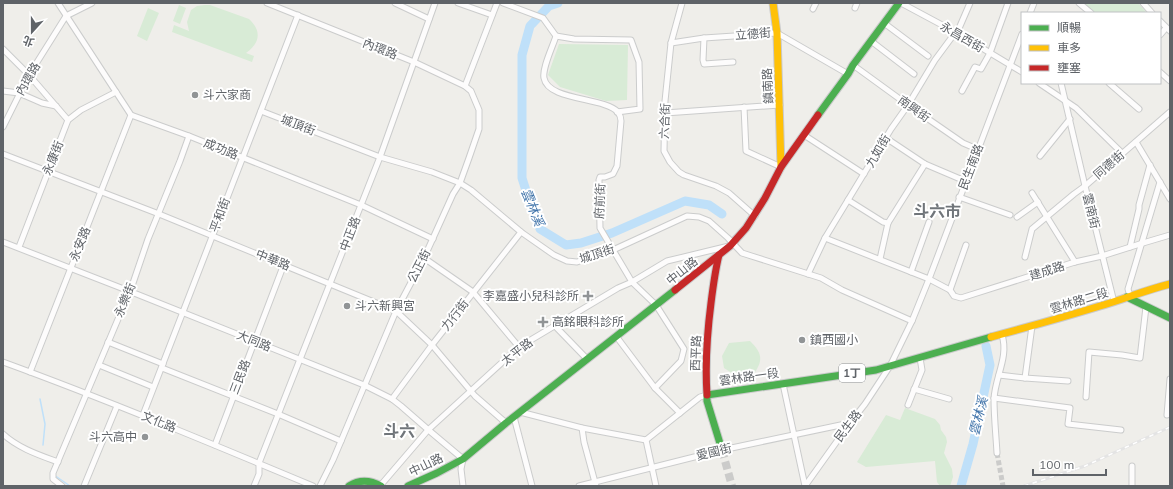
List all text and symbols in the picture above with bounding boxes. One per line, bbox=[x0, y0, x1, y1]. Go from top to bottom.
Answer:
north arrow bbox=[12, 12, 52, 52]
legend bbox=[1021, 12, 1161, 84]
street label: 永昌西街 bbox=[938, 18, 987, 55]
text: 順暢 bbox=[1057, 20, 1081, 35]
street label: 立德街 bbox=[734, 25, 771, 42]
text: 北 bbox=[21, 33, 36, 50]
street label: 內環路 bbox=[361, 35, 400, 62]
text: 車多 bbox=[1057, 40, 1081, 55]
street label: 內環路 bbox=[12, 59, 43, 98]
text: 壅塞 bbox=[1057, 60, 1081, 75]
street label: 鎮南路 bbox=[759, 68, 776, 104]
place label: 斗六家商 bbox=[203, 87, 251, 102]
marker: 斗六家商 bbox=[190, 90, 200, 100]
street label: 南興街 bbox=[895, 92, 933, 125]
street label: 六合街 bbox=[656, 103, 673, 139]
street label: 城頂街 bbox=[279, 111, 318, 138]
street label: 九如街 bbox=[862, 131, 893, 170]
street label: 成功路 bbox=[202, 135, 241, 162]
street label: 永康街 bbox=[39, 138, 66, 177]
street label: 民生南路 bbox=[955, 142, 986, 192]
street label: 同德街 bbox=[1090, 147, 1127, 182]
street label: 府前街 bbox=[591, 183, 608, 219]
water label: 雲林溪 bbox=[518, 186, 548, 230]
street label: 雲南街 bbox=[1080, 192, 1103, 230]
street label: 平和街 bbox=[206, 195, 233, 234]
district label: 斗六市 bbox=[913, 201, 961, 221]
street label: 中正路 bbox=[336, 214, 363, 253]
street label: 永安路 bbox=[66, 224, 93, 263]
street label: 城頂街 bbox=[577, 241, 616, 266]
street label: 中華路 bbox=[254, 246, 293, 273]
street label: 公正街 bbox=[404, 246, 433, 285]
street label: 中山路 bbox=[663, 253, 700, 288]
street label: 建成路 bbox=[1027, 258, 1066, 283]
street label: 永樂街 bbox=[111, 280, 138, 319]
street label: 雲林路二段 bbox=[1048, 285, 1110, 316]
place label: 李嘉盛小兒科診所 bbox=[483, 288, 579, 303]
marker: 李嘉盛小兒科診所 bbox=[582, 290, 594, 302]
street label: 力行街 bbox=[438, 296, 472, 333]
place label: 斗六新興宮 bbox=[355, 298, 415, 313]
marker: 斗六新興宮 bbox=[342, 301, 352, 311]
place label: 高銘眼科診所 bbox=[552, 314, 624, 329]
marker: 高銘眼科診所 bbox=[537, 316, 549, 328]
street label: 大同路 bbox=[235, 327, 274, 354]
place label: 鎮西國小 bbox=[810, 332, 858, 347]
street label: 太平路 bbox=[498, 335, 535, 369]
street label: 西平路 bbox=[687, 335, 704, 371]
marker: 鎮西國小 bbox=[797, 335, 807, 345]
street label: 三民路 bbox=[226, 357, 253, 396]
road number: 1丁 bbox=[839, 364, 865, 382]
street label: 雲林路一段 bbox=[718, 365, 780, 388]
water label: 雲林溪 bbox=[966, 393, 991, 437]
street label: 民生路 bbox=[831, 407, 864, 445]
street label: 文化路 bbox=[140, 408, 179, 435]
district label: 斗六 bbox=[383, 421, 415, 441]
place label: 斗六高中 bbox=[89, 429, 137, 444]
marker: 斗六高中 bbox=[140, 432, 150, 442]
street label: 愛國街 bbox=[695, 440, 733, 463]
street label: 中山路 bbox=[406, 450, 445, 479]
scale bar bbox=[1033, 451, 1106, 477]
text: 100 m bbox=[1039, 457, 1074, 472]

